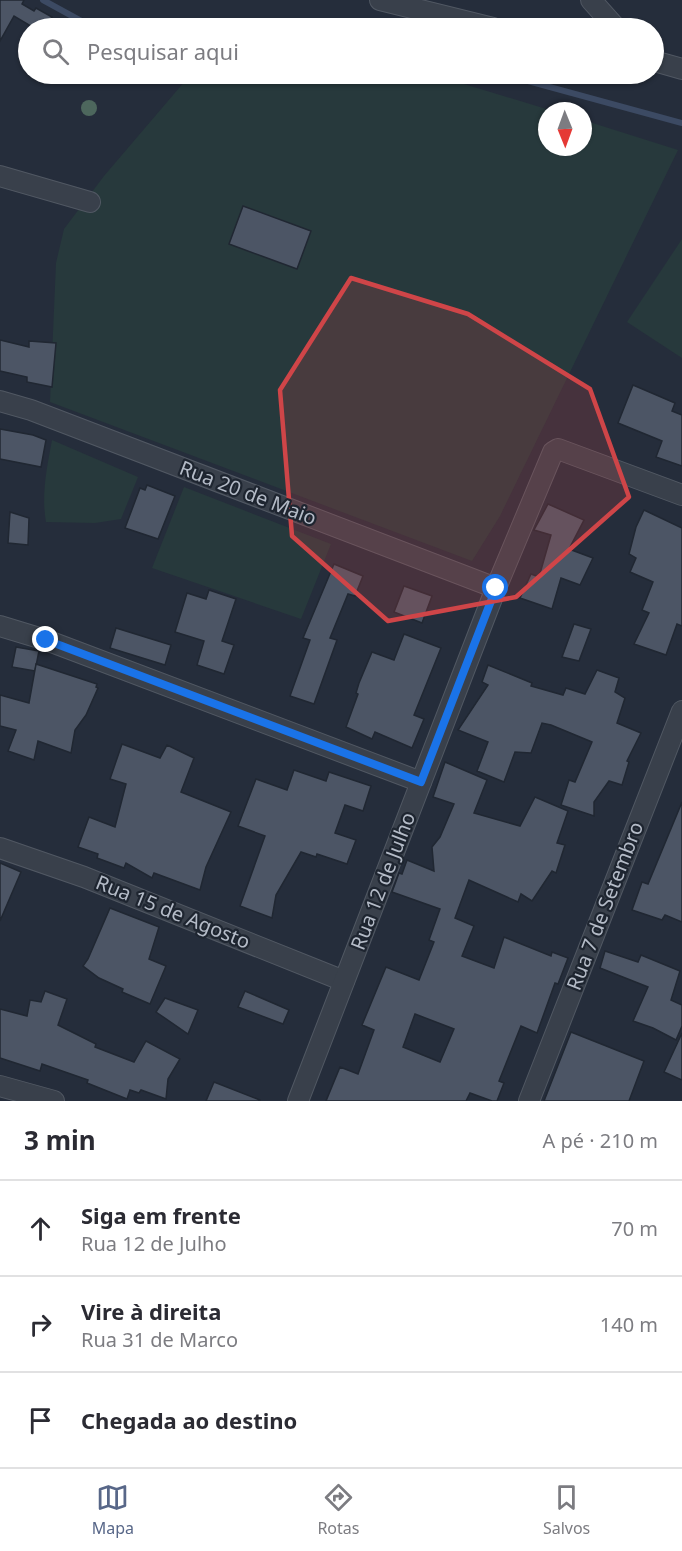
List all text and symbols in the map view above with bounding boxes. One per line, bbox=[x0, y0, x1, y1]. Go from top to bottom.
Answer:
search box bbox=[18, 18, 664, 84]
icon: search bbox=[39, 35, 72, 68]
text: Pesquisar aqui bbox=[87, 36, 239, 66]
north arrow bbox=[538, 102, 592, 156]
street label: Rua 20 de Maio bbox=[176, 454, 321, 531]
route start bbox=[482, 574, 508, 600]
route end bbox=[32, 626, 58, 652]
street label: Rua 12 de Julho bbox=[344, 808, 421, 954]
street label: Rua 7 de Setembro bbox=[560, 818, 649, 994]
street label: Rua 15 de Agosto bbox=[92, 868, 254, 955]
text: 3 min bbox=[24, 1122, 96, 1158]
text: A pé · 210 m bbox=[542, 1127, 658, 1154]
text: Siga em frente bbox=[81, 1200, 241, 1230]
icon: ahead bbox=[24, 1212, 57, 1245]
text: 70 m bbox=[611, 1215, 658, 1242]
text: Rua 12 de Julho bbox=[81, 1230, 227, 1257]
text: Vire à direita bbox=[81, 1296, 221, 1326]
icon: right bbox=[24, 1308, 57, 1341]
text: 140 m bbox=[600, 1311, 658, 1338]
text: Rua 31 de Marco bbox=[81, 1326, 238, 1353]
icon: arrive bbox=[24, 1404, 57, 1437]
text: Chegada ao destino bbox=[81, 1405, 297, 1435]
tab: Mapa bbox=[92, 1481, 134, 1539]
tab: Rotas bbox=[317, 1481, 359, 1539]
tab: Salvos bbox=[543, 1481, 590, 1539]

